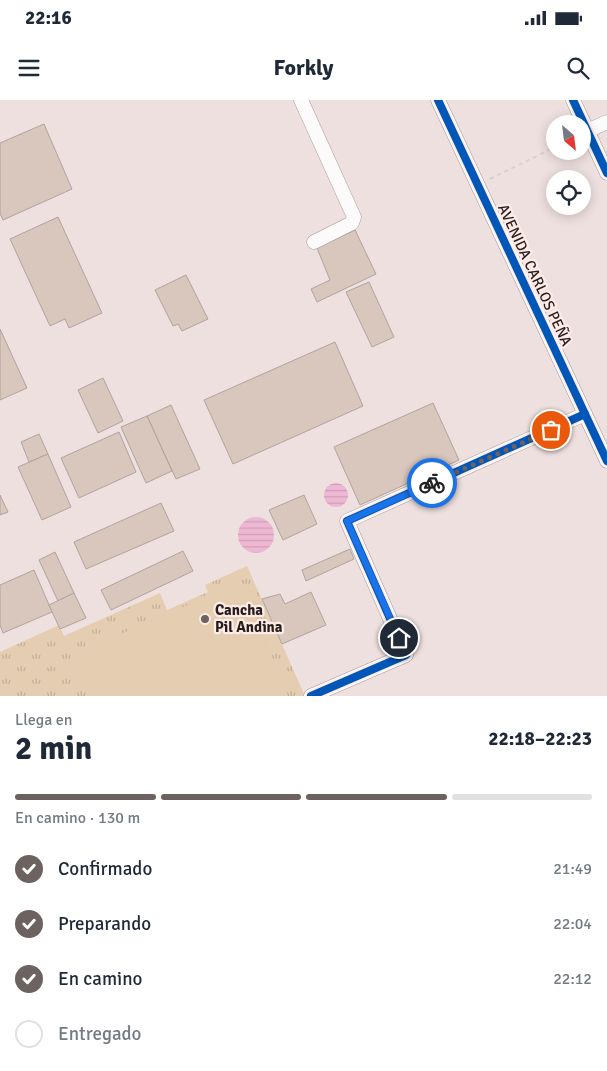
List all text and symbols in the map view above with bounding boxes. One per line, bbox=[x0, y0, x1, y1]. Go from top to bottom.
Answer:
text: 22:16 bbox=[25, 6, 72, 30]
icon: menu bbox=[15, 54, 43, 82]
text: Forkly bbox=[273, 54, 334, 81]
icon: search bbox=[564, 54, 592, 82]
north arrow bbox=[546, 115, 591, 160]
map controls bbox=[546, 115, 591, 215]
button: locate bbox=[546, 170, 591, 215]
street label: AVENIDA CARLOS PEÑA bbox=[494, 201, 577, 349]
pin bbox=[530, 409, 572, 451]
icon: bag bbox=[537, 416, 565, 444]
courier bbox=[407, 458, 457, 508]
icon: bike bbox=[418, 469, 446, 497]
place label: Cancha Pil Andina bbox=[215, 601, 283, 636]
marker: Cancha Pil Andina bbox=[199, 613, 211, 625]
pin bbox=[378, 617, 420, 659]
icon: home bbox=[385, 624, 413, 652]
text: Llega en bbox=[15, 710, 73, 730]
text: 22:18–22:23 bbox=[488, 727, 592, 751]
text: 2 min bbox=[15, 729, 92, 768]
text: En camino · 130 m bbox=[15, 808, 140, 828]
icon: check bbox=[15, 855, 43, 883]
text: Confirmado bbox=[58, 857, 152, 881]
text: 21:49 bbox=[553, 859, 592, 879]
icon: check bbox=[15, 910, 43, 938]
text: Preparando bbox=[58, 912, 151, 936]
text: 22:04 bbox=[553, 914, 592, 934]
icon: check bbox=[15, 965, 43, 993]
text: En camino bbox=[58, 967, 142, 991]
text: 22:12 bbox=[553, 969, 592, 989]
text: Entregado bbox=[58, 1022, 141, 1046]

